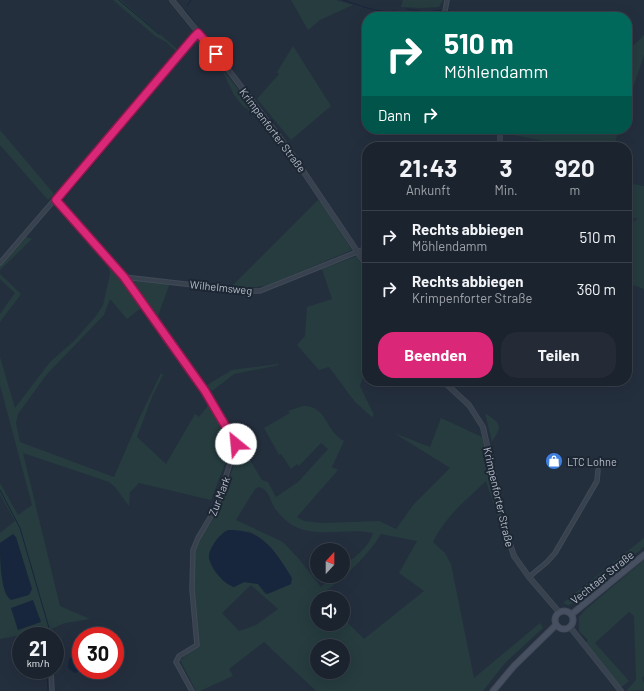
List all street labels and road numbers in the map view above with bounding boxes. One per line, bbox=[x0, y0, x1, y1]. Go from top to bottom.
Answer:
street label: Krimpenforter Straße bbox=[237, 85, 309, 175]
street label: Wilhelmsweg bbox=[189, 277, 253, 297]
street label: Krimpenforter Straße bbox=[481, 446, 517, 548]
street label: Zur Mark bbox=[206, 474, 233, 518]
street label: Vechtaer Straße bbox=[568, 548, 636, 606]

